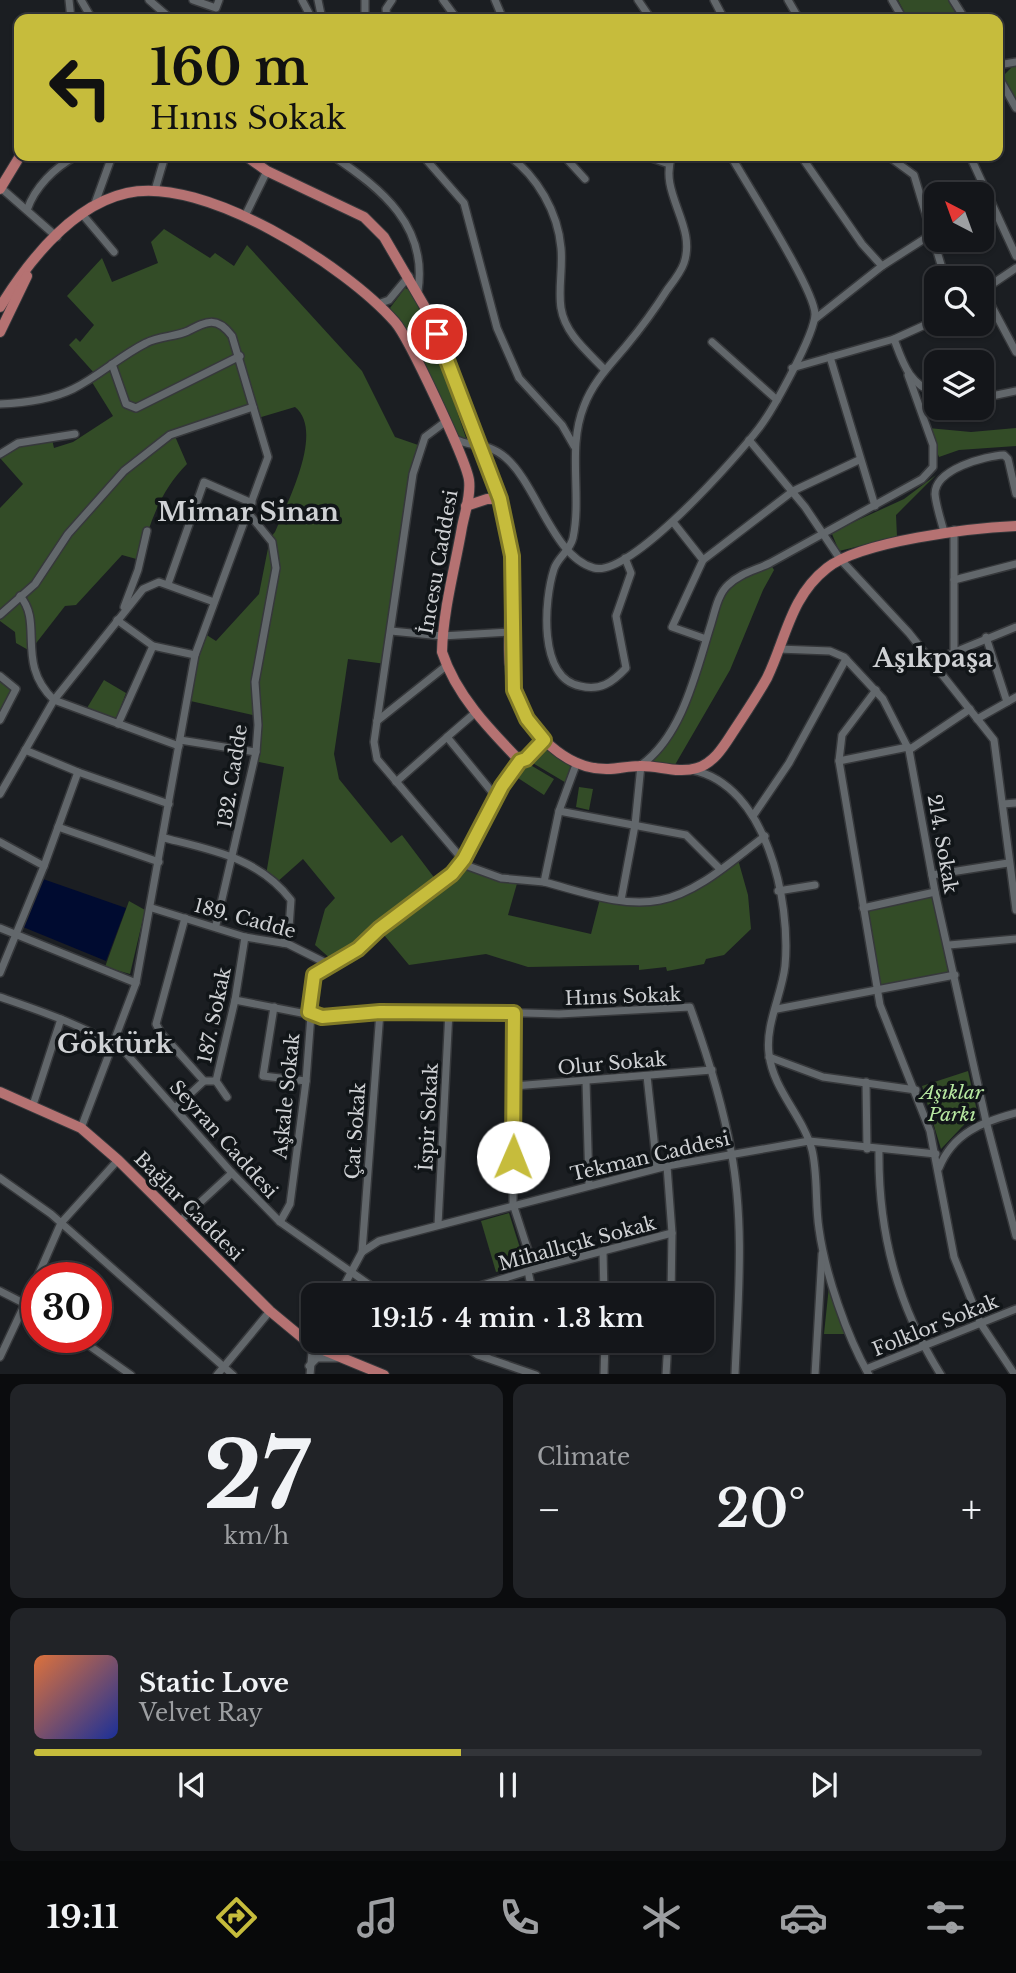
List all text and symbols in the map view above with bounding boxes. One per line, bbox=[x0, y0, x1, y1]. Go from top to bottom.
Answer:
text: 160 m bbox=[150, 37, 309, 98]
icon: left bbox=[35, 42, 126, 133]
text: Hınıs Sokak bbox=[150, 98, 346, 138]
north arrow bbox=[924, 182, 994, 252]
map controls bbox=[924, 182, 994, 420]
button: search bbox=[924, 266, 994, 336]
pin bbox=[407, 304, 467, 364]
icon: arrive bbox=[418, 315, 456, 353]
button: layers bbox=[924, 350, 994, 420]
street label: İncesu Caddesi bbox=[414, 488, 463, 636]
district label: Mimar Sinan bbox=[157, 496, 339, 528]
district label: Aşıkpaşa bbox=[872, 642, 993, 674]
street label: 132. Cadde bbox=[213, 723, 252, 830]
street label: 214. Sokak bbox=[922, 793, 963, 896]
street label: 189. Cadde bbox=[191, 894, 298, 943]
street label: 187. Sokak bbox=[193, 965, 236, 1065]
street label: Hınıs Sokak bbox=[564, 983, 682, 1010]
district label: Göktürk bbox=[57, 1028, 174, 1060]
street label: Aşkale Sokak bbox=[268, 1032, 305, 1161]
street label: Olur Sokak bbox=[557, 1047, 668, 1080]
street label: İspir Sokak bbox=[414, 1062, 443, 1172]
street label: Seyran Caddesi bbox=[165, 1076, 283, 1203]
park label: Aşıklar Parkı bbox=[918, 1081, 985, 1126]
street label: Çat Sokak bbox=[341, 1082, 370, 1180]
position arrow bbox=[476, 1120, 550, 1194]
street label: Tekman Caddesi bbox=[568, 1127, 732, 1186]
street label: Bağlar Caddesi bbox=[129, 1147, 248, 1266]
street label: Mihallıçık Sokak bbox=[496, 1211, 659, 1276]
speed limit sign: 30 bbox=[21, 1262, 112, 1353]
street label: Folklor Sokak bbox=[869, 1290, 1002, 1361]
text: 19:15 · 4 min · 1.3 km bbox=[371, 1302, 644, 1334]
text: 27 bbox=[203, 1420, 310, 1533]
text: Climate bbox=[537, 1443, 630, 1471]
text: 20° bbox=[716, 1477, 806, 1541]
text: − bbox=[537, 1486, 561, 1533]
text: + bbox=[961, 1486, 982, 1533]
text: km/h bbox=[224, 1522, 289, 1550]
text: Static Love bbox=[139, 1667, 289, 1699]
text: Velvet Ray bbox=[139, 1699, 263, 1727]
icon: previous bbox=[173, 1766, 211, 1804]
icon: pause bbox=[489, 1766, 527, 1804]
icon: next bbox=[805, 1766, 843, 1804]
icon: directions bbox=[212, 1893, 261, 1942]
icon: music bbox=[353, 1893, 402, 1942]
icon: phone bbox=[495, 1893, 544, 1942]
icon: climate bbox=[637, 1893, 686, 1942]
icon: car bbox=[779, 1893, 828, 1942]
icon: filters bbox=[921, 1893, 970, 1942]
text: 19:11 bbox=[46, 1897, 119, 1937]

